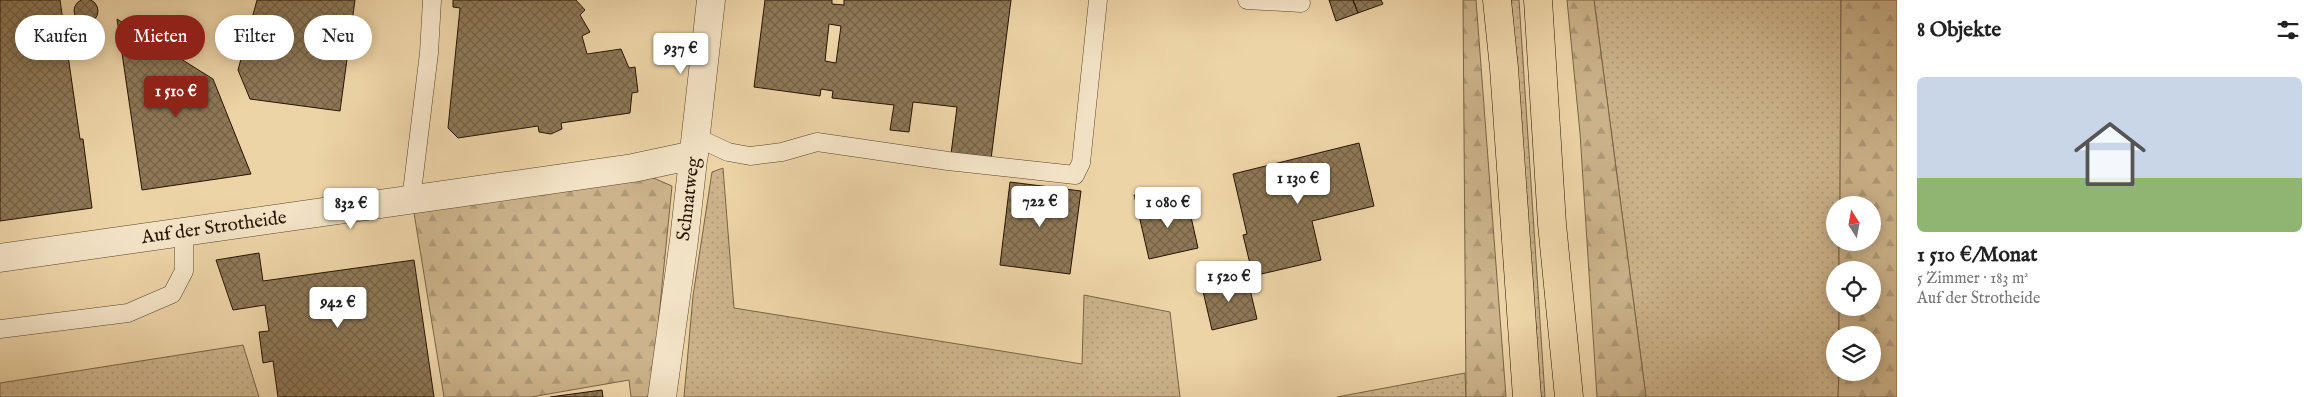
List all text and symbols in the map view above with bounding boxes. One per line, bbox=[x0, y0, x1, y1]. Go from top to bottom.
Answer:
chip: Kaufen bbox=[15, 15, 105, 60]
chip: Mieten bbox=[115, 15, 205, 60]
chip: Filter bbox=[215, 15, 294, 60]
chip: Neu bbox=[304, 15, 372, 60]
icon: filters bbox=[2274, 16, 2302, 44]
text: 8 Objekte bbox=[1917, 17, 2001, 44]
pin: 937 € bbox=[646, 32, 716, 75]
text: 937 € bbox=[664, 39, 698, 59]
pin: 1 510 € bbox=[130, 76, 222, 118]
text: 1 510 € bbox=[155, 82, 197, 102]
icon: home bbox=[2065, 109, 2155, 199]
street label: Schnatweg bbox=[672, 155, 706, 242]
pin: 1 130 € bbox=[1252, 162, 1344, 205]
text: 1 130 € bbox=[1277, 169, 1319, 189]
pin: 722 € bbox=[1005, 186, 1075, 228]
pin: 1 080 € bbox=[1122, 186, 1214, 229]
pin: 832 € bbox=[316, 188, 386, 230]
text: 722 € bbox=[1022, 192, 1058, 212]
text: 1 080 € bbox=[1146, 193, 1190, 213]
text: 832 € bbox=[335, 194, 367, 214]
north arrow bbox=[1826, 196, 1881, 251]
map controls bbox=[1826, 196, 1881, 381]
street label: Auf der Strotheide bbox=[139, 206, 288, 250]
text: 1 510 €/Monat bbox=[1917, 242, 2037, 269]
pin: 1 520 € bbox=[1183, 260, 1275, 303]
button: locate bbox=[1826, 261, 1881, 316]
text: 1 520 € bbox=[1207, 267, 1251, 287]
text: 5 Zimmer · 183 m² bbox=[1917, 269, 2029, 289]
pin: 942 € bbox=[303, 286, 373, 329]
text: Auf der Strotheide bbox=[1917, 289, 2040, 309]
text: 942 € bbox=[320, 293, 356, 313]
button: layers bbox=[1826, 326, 1881, 381]

